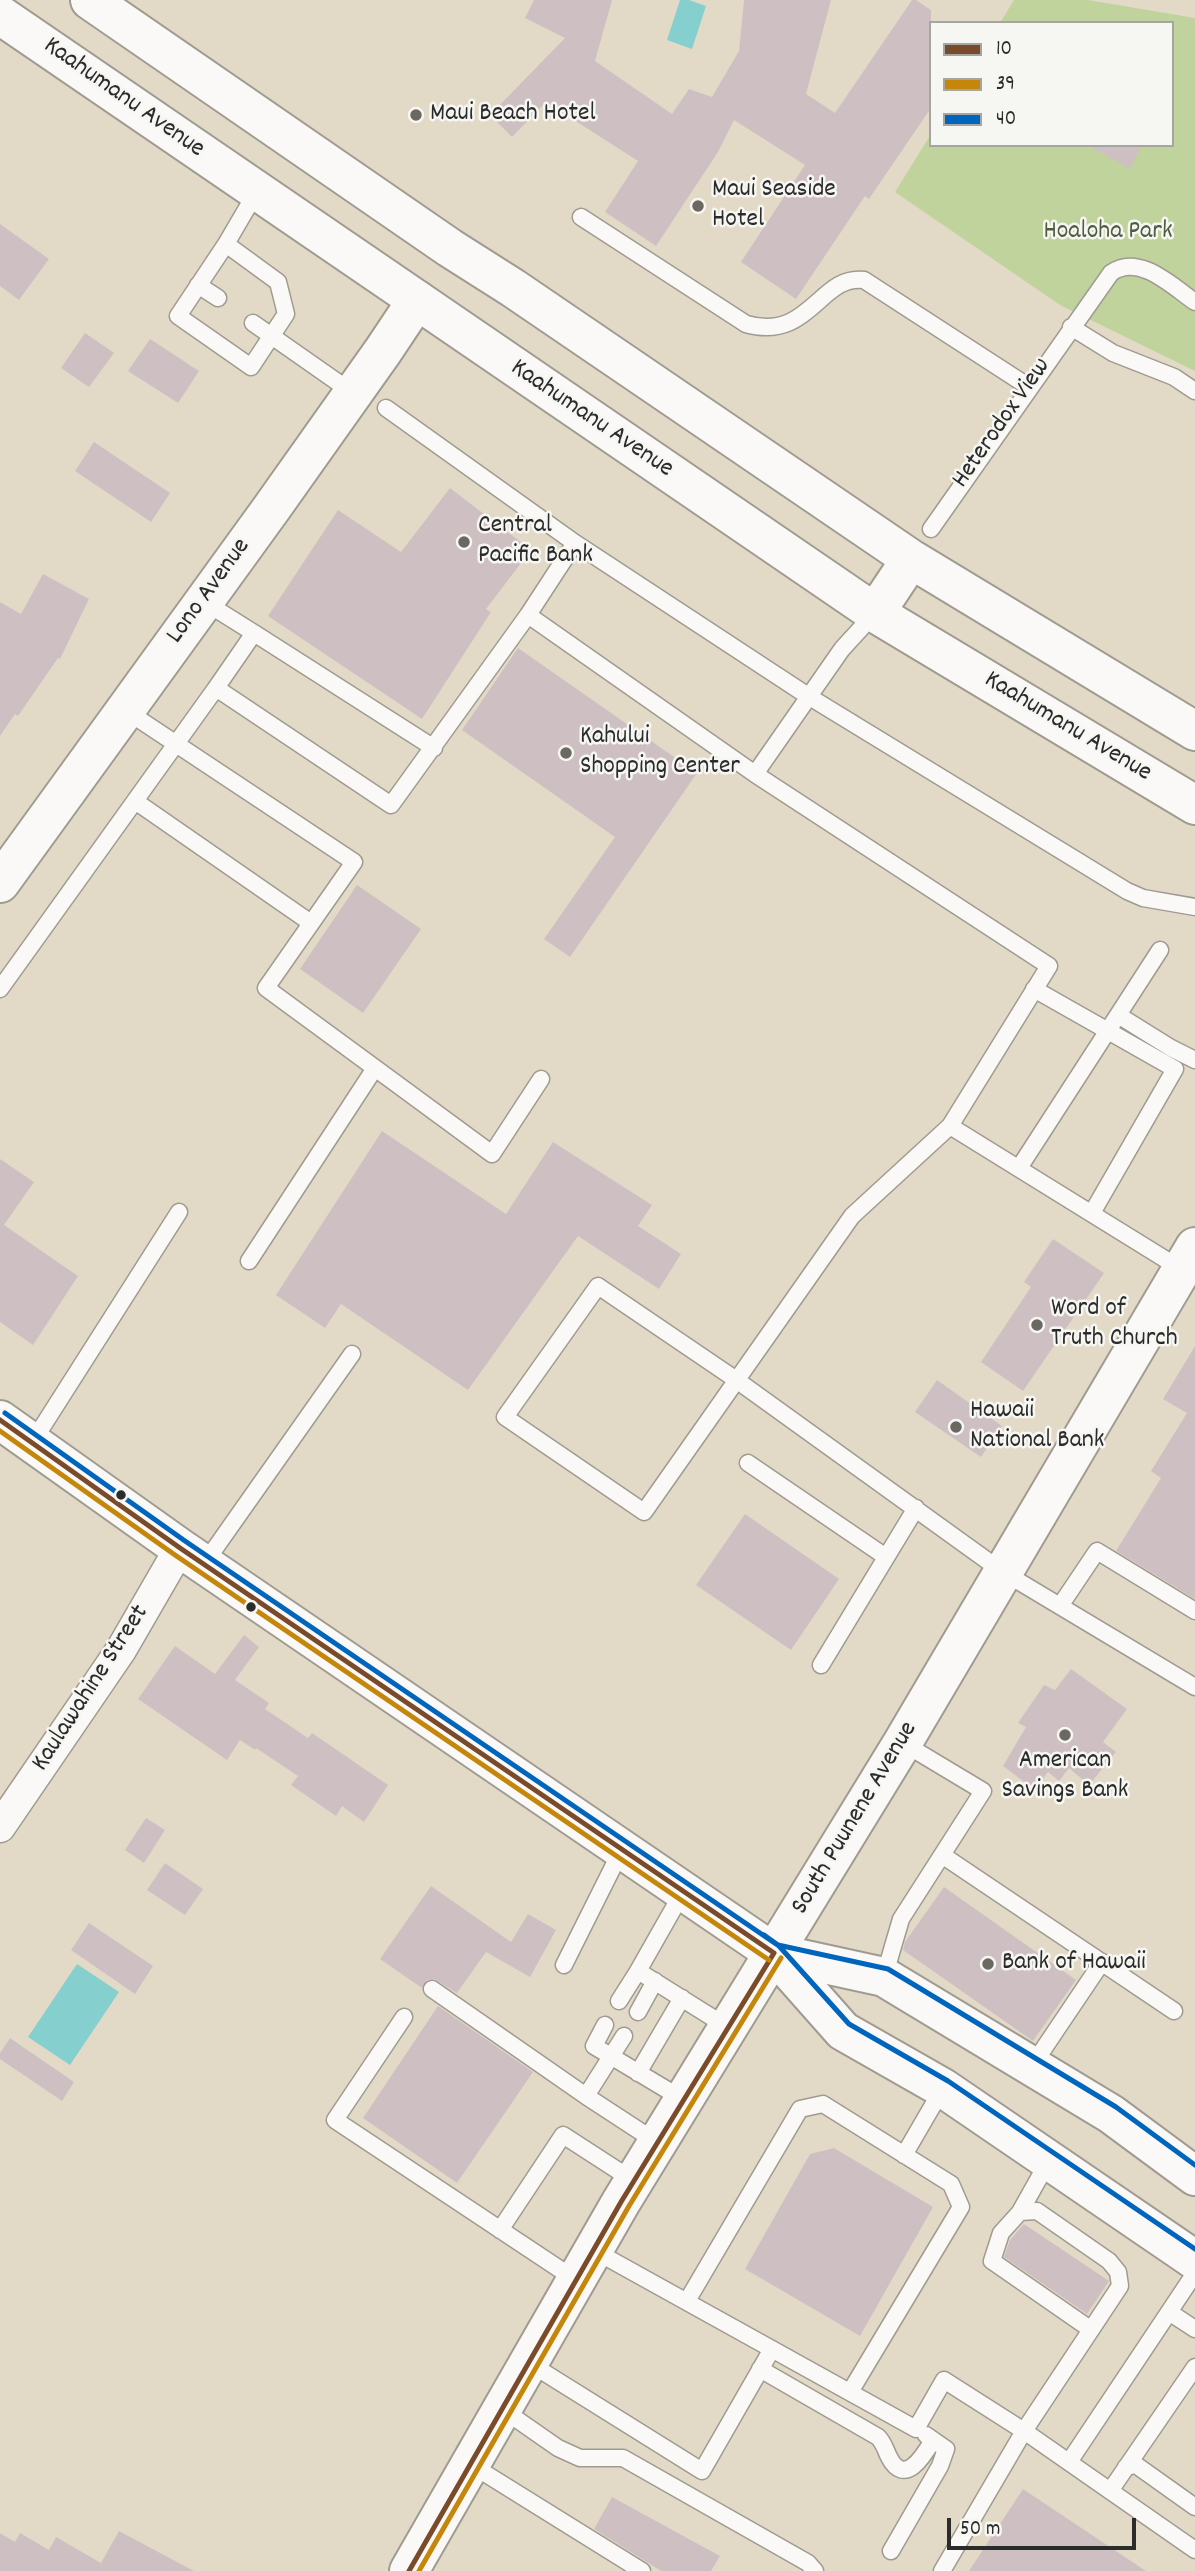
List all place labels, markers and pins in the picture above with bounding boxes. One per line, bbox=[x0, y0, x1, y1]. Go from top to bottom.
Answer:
place label: Maui Beach Hotel bbox=[430, 99, 596, 131]
marker: Maui Beach Hotel bbox=[408, 107, 424, 123]
place label: Maui Seaside Hotel bbox=[712, 175, 836, 236]
marker: Maui Seaside Hotel bbox=[690, 198, 706, 214]
place label: Central Pacific Bank bbox=[478, 511, 593, 572]
marker: Central Pacific Bank bbox=[456, 534, 472, 550]
place label: Kahului Shopping Center bbox=[580, 722, 740, 784]
marker: Kahului Shopping Center bbox=[558, 745, 574, 761]
place label: Word of Truth Church bbox=[1051, 1294, 1178, 1356]
marker: Word of Truth Church bbox=[1029, 1317, 1045, 1333]
place label: Hawaii National Bank bbox=[970, 1396, 1104, 1458]
marker: Hawaii National Bank bbox=[948, 1419, 964, 1435]
unlabelled marker bbox=[114, 1488, 128, 1502]
unlabelled marker bbox=[244, 1600, 258, 1614]
marker: American Savings Bank bbox=[1057, 1727, 1073, 1743]
place label: American Savings Bank bbox=[1002, 1746, 1128, 1808]
place label: Bank of Hawaii bbox=[1002, 1948, 1146, 1980]
marker: Bank of Hawaii bbox=[980, 1956, 996, 1972]

